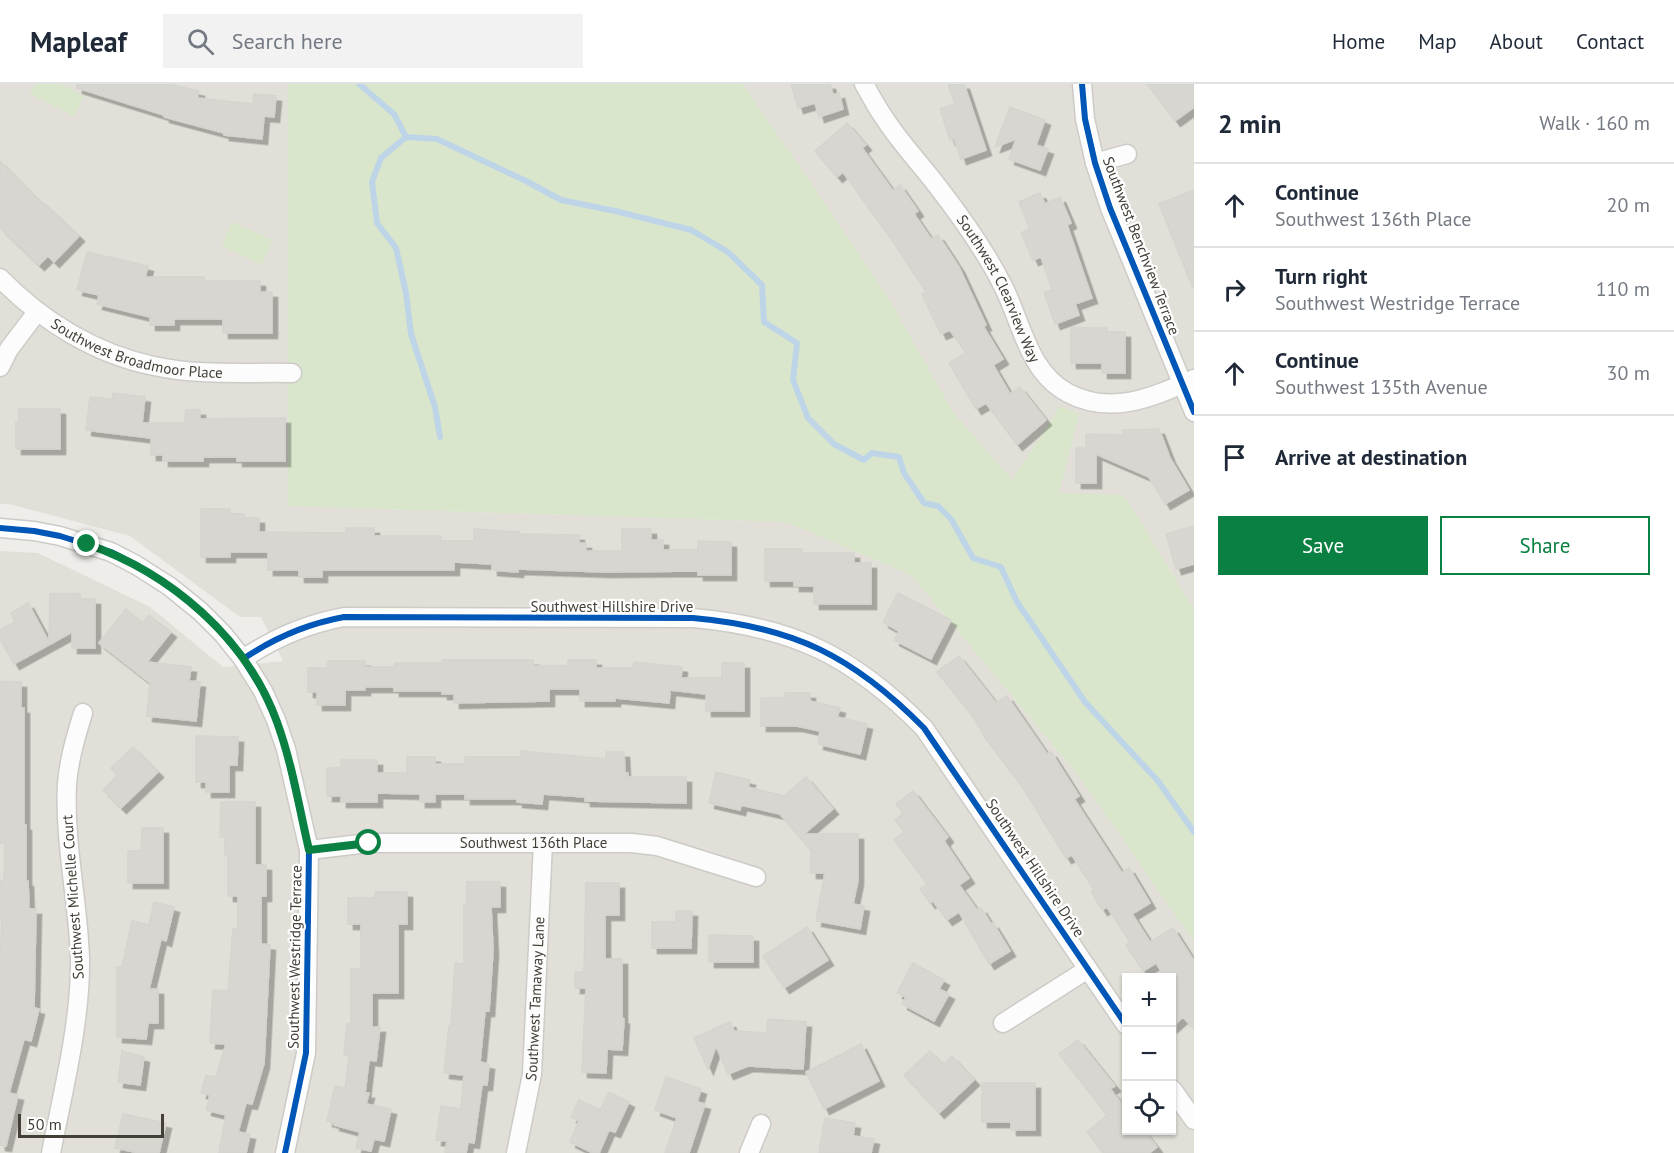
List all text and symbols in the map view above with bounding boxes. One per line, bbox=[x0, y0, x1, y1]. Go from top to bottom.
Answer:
search box bbox=[163, 14, 583, 68]
text: Mapleaf bbox=[30, 23, 127, 60]
icon: search bbox=[184, 25, 217, 58]
text: Search here bbox=[232, 27, 343, 55]
text: Home bbox=[1332, 28, 1385, 55]
text: Map bbox=[1418, 28, 1457, 55]
text: About bbox=[1490, 28, 1543, 55]
text: Contact bbox=[1576, 28, 1644, 55]
text: 2 min bbox=[1218, 107, 1281, 140]
text: Walk · 160 m bbox=[1539, 110, 1650, 136]
street label: Southwest Benchview Terrace bbox=[1099, 154, 1184, 338]
text: Continue bbox=[1275, 178, 1359, 206]
icon: ahead bbox=[1218, 189, 1251, 222]
text: 20 m bbox=[1607, 192, 1650, 218]
text: Southwest 136th Place bbox=[1275, 206, 1471, 232]
street label: Southwest Clearview Way bbox=[953, 211, 1045, 366]
text: Turn right bbox=[1275, 262, 1367, 290]
icon: right bbox=[1218, 273, 1251, 306]
text: 110 m bbox=[1596, 276, 1650, 302]
text: Southwest Westridge Terrace bbox=[1275, 290, 1520, 316]
street label: Southwest Broadmoor Place bbox=[48, 314, 223, 382]
text: Continue bbox=[1275, 346, 1359, 374]
icon: ahead bbox=[1218, 357, 1251, 390]
text: 30 m bbox=[1607, 360, 1650, 386]
text: Southwest 135th Avenue bbox=[1275, 374, 1488, 400]
icon: arrive bbox=[1218, 441, 1251, 474]
text: Arrive at destination bbox=[1275, 443, 1467, 471]
button: Save bbox=[1218, 516, 1428, 575]
button: Share bbox=[1440, 516, 1650, 575]
route end bbox=[73, 530, 99, 556]
street label: Southwest Hillshire Drive bbox=[530, 597, 694, 616]
street label: Southwest Hillshire Drive bbox=[982, 795, 1089, 941]
street label: Southwest Michelle Court bbox=[57, 814, 88, 980]
route start bbox=[355, 829, 381, 855]
street label: Southwest 136th Place bbox=[460, 833, 607, 852]
street label: Southwest Westridge Terrace bbox=[283, 865, 306, 1049]
street label: Southwest Tamaway Lane bbox=[521, 916, 548, 1082]
map controls bbox=[1122, 973, 1176, 1135]
button: + bbox=[1122, 973, 1176, 1027]
button: − bbox=[1122, 1027, 1176, 1081]
button: locate bbox=[1122, 1081, 1176, 1135]
scale bar bbox=[18, 1111, 164, 1138]
text: 50 m bbox=[27, 1114, 62, 1134]

